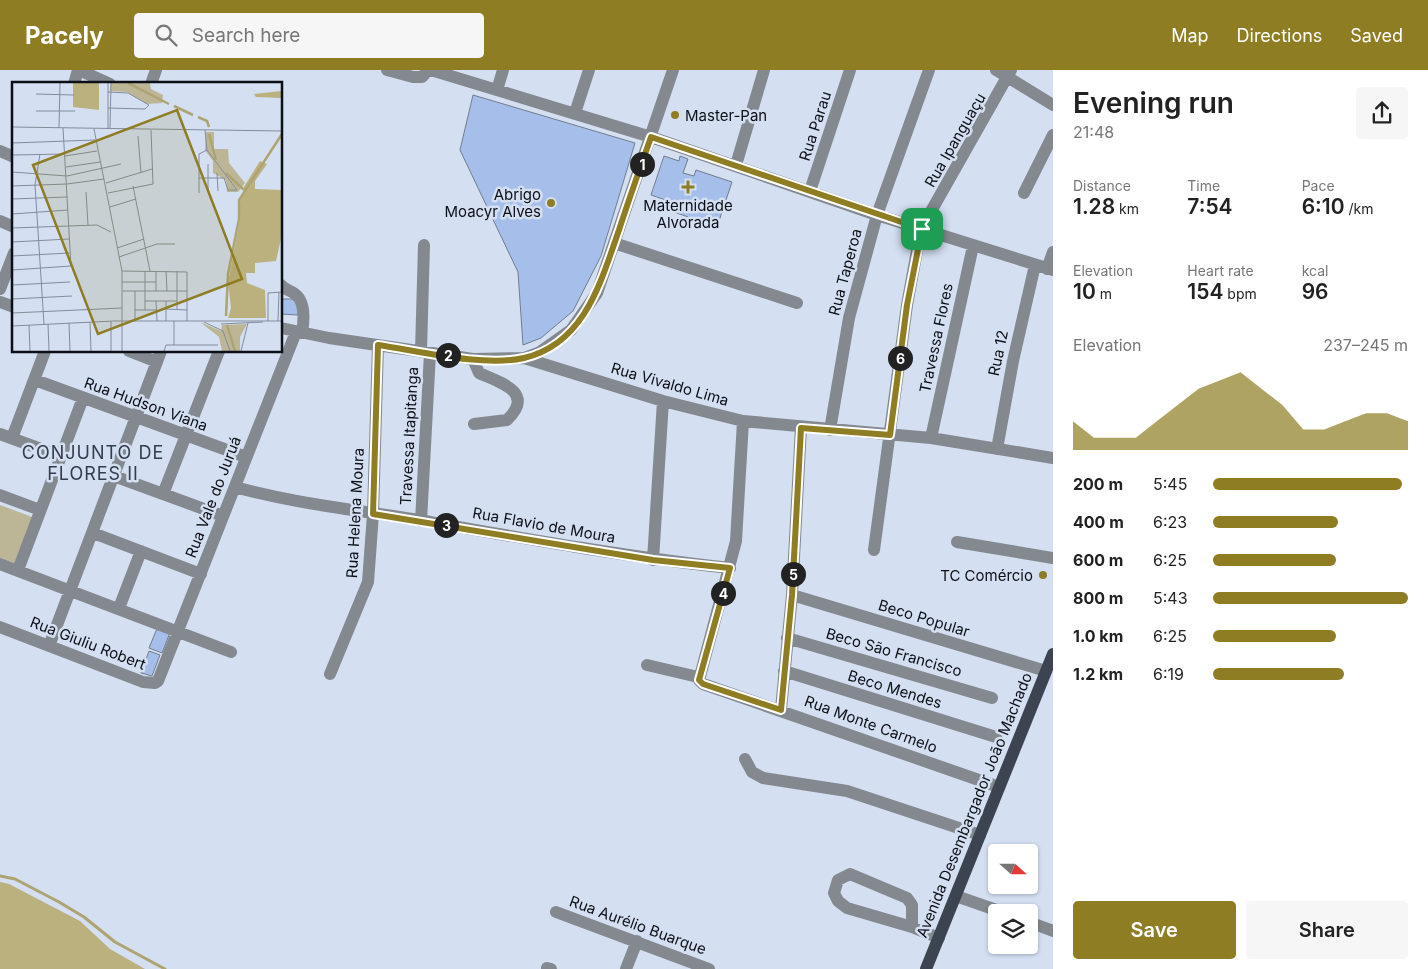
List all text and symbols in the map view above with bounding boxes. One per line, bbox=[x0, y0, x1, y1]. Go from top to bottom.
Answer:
search box bbox=[134, 13, 484, 58]
text: Pacely bbox=[25, 21, 104, 50]
icon: search bbox=[152, 21, 180, 49]
text: Search here bbox=[192, 24, 300, 47]
text: Map bbox=[1171, 25, 1209, 46]
text: Directions bbox=[1237, 25, 1322, 46]
text: Saved bbox=[1350, 25, 1403, 46]
inset map bbox=[12, 82, 282, 352]
text: Evening run bbox=[1073, 86, 1234, 120]
button: share bbox=[1356, 87, 1408, 139]
street label: Rua Parau bbox=[795, 89, 835, 163]
street label: Rua Ipanguaçu bbox=[920, 89, 990, 191]
place label: Master-Pan bbox=[685, 106, 767, 125]
marker: Master-Pan bbox=[669, 109, 681, 121]
text: 21:48 bbox=[1073, 122, 1114, 142]
pin: 1 bbox=[630, 152, 654, 176]
text: 1 bbox=[639, 156, 646, 173]
text: Distance bbox=[1073, 177, 1131, 194]
text: Time bbox=[1187, 177, 1220, 194]
text: Pace bbox=[1302, 177, 1335, 194]
marker: Maternidade Alvorada bbox=[681, 180, 695, 194]
place label: Abrigo Moacyr Alves bbox=[444, 185, 541, 221]
text: 1.28 bbox=[1073, 194, 1115, 219]
text: 7:54 bbox=[1187, 194, 1233, 219]
text: 6:10 bbox=[1302, 194, 1345, 219]
place label: Maternidade Alvorada bbox=[643, 196, 733, 232]
marker: Abrigo Moacyr Alves bbox=[545, 197, 557, 209]
text: km bbox=[1115, 200, 1139, 217]
text: /km bbox=[1345, 200, 1373, 217]
pin bbox=[901, 208, 943, 250]
icon: arrive bbox=[908, 215, 936, 243]
street label: Rua Taperoa bbox=[824, 227, 866, 317]
text: Elevation bbox=[1073, 262, 1133, 279]
text: Heart rate bbox=[1187, 262, 1254, 279]
text: kcal bbox=[1302, 262, 1328, 279]
text: 10 bbox=[1073, 279, 1096, 304]
text: 154 bbox=[1187, 279, 1223, 304]
text: 96 bbox=[1302, 279, 1329, 304]
street label: Travessa Flores bbox=[915, 281, 957, 395]
text: m bbox=[1096, 285, 1112, 302]
text: bpm bbox=[1223, 285, 1257, 302]
street label: Rua 12 bbox=[984, 328, 1012, 378]
text: Elevation bbox=[1073, 335, 1142, 355]
text: 237–245 m bbox=[1323, 335, 1408, 355]
pin: 2 bbox=[436, 342, 460, 368]
pin: 6 bbox=[888, 346, 912, 370]
text: 2 bbox=[444, 347, 453, 364]
text: 6 bbox=[896, 350, 905, 367]
street label: Rua Vivaldo Lima bbox=[609, 358, 731, 410]
street label: Travessa Itapitanga bbox=[396, 366, 422, 506]
street label: Rua Hudson Viana bbox=[82, 373, 210, 435]
street label: Rua Vale do Juruá bbox=[181, 434, 245, 560]
district label: CONJUNTO DE FLORES II bbox=[22, 442, 164, 484]
street label: Rua Helena Moura bbox=[342, 447, 368, 579]
text: 200 m bbox=[1073, 474, 1123, 494]
text: 5:45 bbox=[1153, 474, 1187, 494]
street label: Rua Flavio de Moura bbox=[471, 503, 617, 547]
pin: 3 bbox=[434, 512, 458, 538]
text: 400 m bbox=[1073, 512, 1124, 532]
text: 6:23 bbox=[1153, 512, 1187, 532]
text: 3 bbox=[442, 517, 451, 534]
text: 600 m bbox=[1073, 550, 1123, 570]
text: 6:25 bbox=[1153, 550, 1187, 570]
pin: 5 bbox=[780, 562, 806, 586]
text: 5 bbox=[789, 566, 798, 583]
place label: TC Comércio bbox=[940, 566, 1033, 585]
marker: TC Comércio bbox=[1037, 569, 1049, 581]
pin: 4 bbox=[710, 580, 736, 606]
text: 4 bbox=[719, 585, 728, 602]
text: 800 m bbox=[1073, 588, 1123, 608]
text: 5:43 bbox=[1153, 588, 1188, 608]
street label: Beco Popular bbox=[876, 595, 972, 641]
street label: Rua Giuliu Robert bbox=[27, 612, 149, 674]
street label: Beco São Francisco bbox=[824, 623, 964, 681]
text: 1.0 km bbox=[1073, 626, 1123, 646]
text: 6:25 bbox=[1153, 626, 1187, 646]
text: 1.2 km bbox=[1073, 664, 1123, 684]
text: 6:19 bbox=[1153, 664, 1184, 684]
street label: Beco Mendes bbox=[846, 666, 944, 712]
street label: Avenida Desembargador João Machado bbox=[912, 670, 1036, 940]
street label: Rua Monte Carmelo bbox=[802, 691, 940, 757]
north arrow bbox=[988, 844, 1038, 894]
map controls bbox=[988, 844, 1038, 954]
street label: Rua Aurélio Buarque bbox=[567, 891, 709, 959]
button: Save bbox=[1073, 901, 1236, 959]
button: Share bbox=[1246, 901, 1408, 959]
button: layers bbox=[988, 904, 1038, 954]

